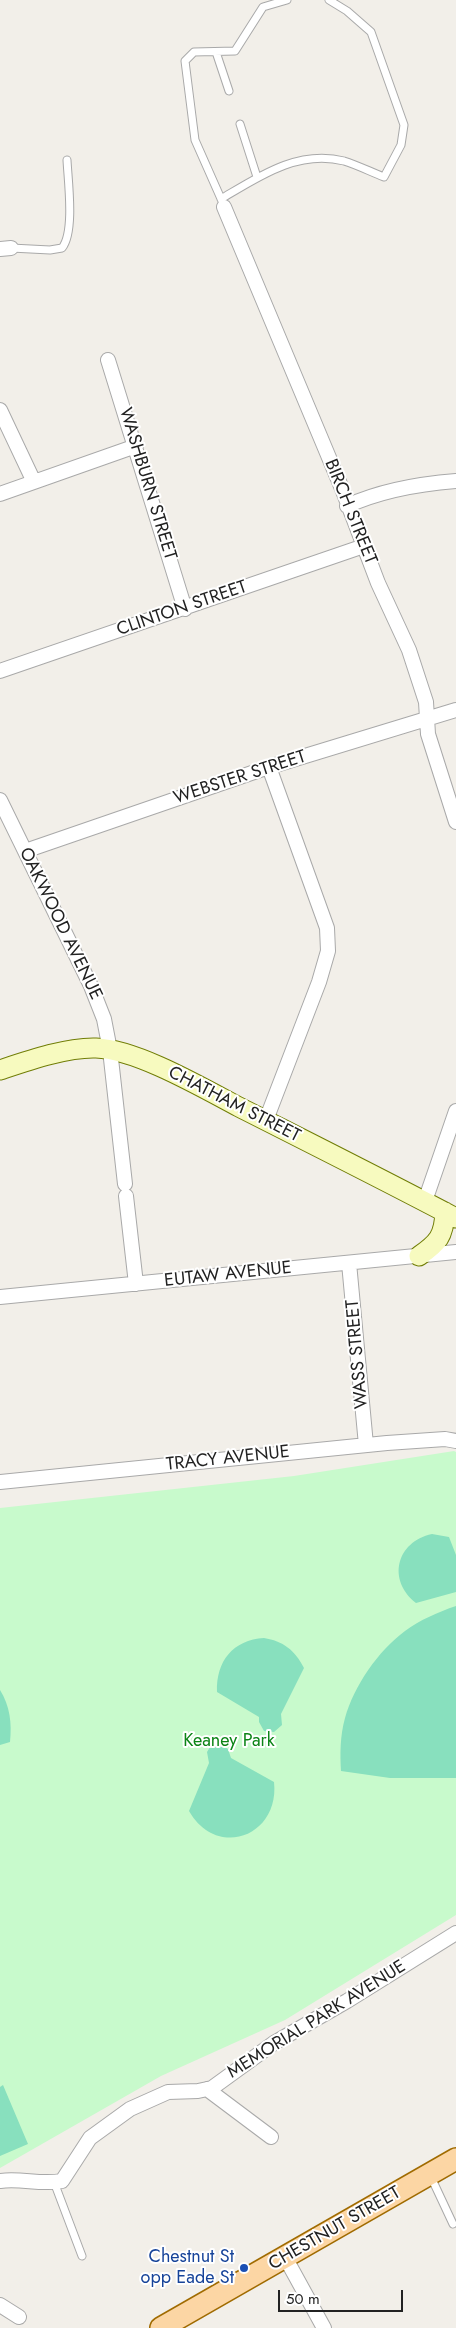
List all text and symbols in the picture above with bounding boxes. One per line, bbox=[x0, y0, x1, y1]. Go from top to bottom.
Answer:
street label: WASHBURN STREET bbox=[114, 405, 180, 563]
street label: BIRCH STREET bbox=[319, 456, 381, 568]
street label: CLINTON STREET bbox=[114, 577, 250, 641]
street label: WEBSTER STREET bbox=[171, 746, 309, 810]
street label: OAKWOOD AVENUE bbox=[14, 844, 106, 1004]
street label: CHATHAM STREET bbox=[164, 1062, 304, 1148]
street label: EUTAW AVENUE bbox=[163, 1258, 293, 1292]
street label: WASS STREET bbox=[342, 1299, 374, 1409]
street label: TRACY AVENUE bbox=[165, 1442, 291, 1476]
park label: Keaney Park bbox=[183, 1731, 275, 1753]
street label: MEMORIAL PARK AVENUE bbox=[224, 1956, 410, 2084]
street label: CHESTNUT STREET bbox=[265, 2182, 405, 2276]
place label: Chestnut St opp Eade St bbox=[141, 2247, 234, 2290]
marker: Chestnut St opp Eade St bbox=[238, 2262, 250, 2274]
scale bar bbox=[281, 2280, 406, 2312]
text: 50 m bbox=[286, 2288, 320, 2310]

